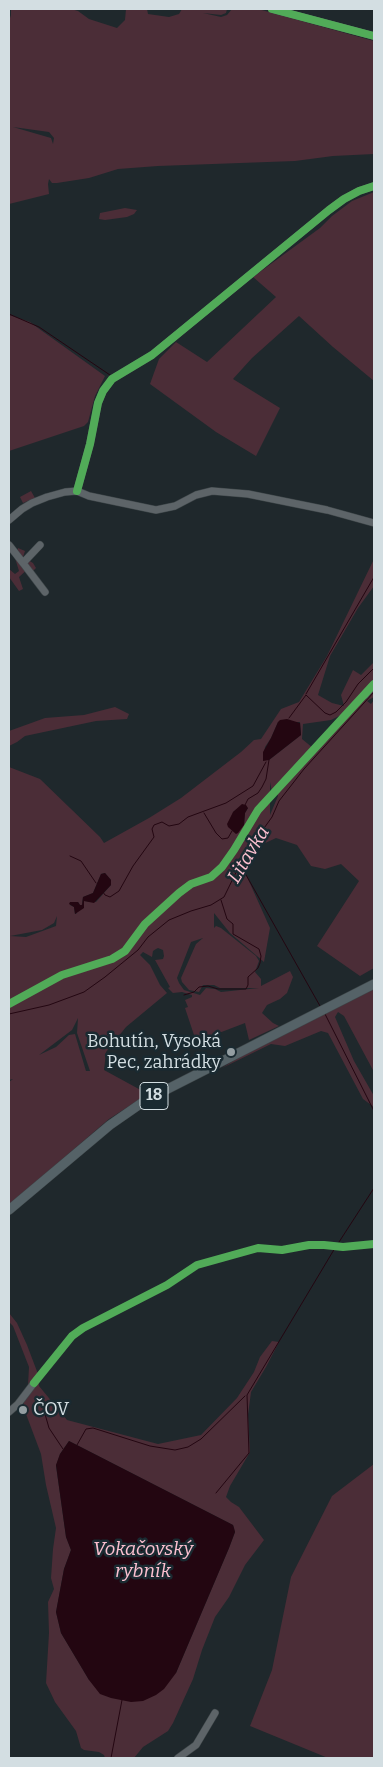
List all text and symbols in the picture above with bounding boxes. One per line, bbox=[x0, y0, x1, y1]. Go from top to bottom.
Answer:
water label: Litavka bbox=[223, 822, 275, 888]
place label: Bohutín, Vysoká Pec, zahrádky bbox=[87, 1031, 221, 1074]
marker: Bohutín, Vysoká Pec, zahrádky bbox=[225, 1046, 237, 1058]
road number: 18 bbox=[140, 1082, 168, 1110]
place label: ČOV bbox=[33, 1399, 69, 1421]
marker: ČOV bbox=[17, 1404, 29, 1416]
water label: Vokačovský rybník bbox=[93, 1539, 193, 1583]

